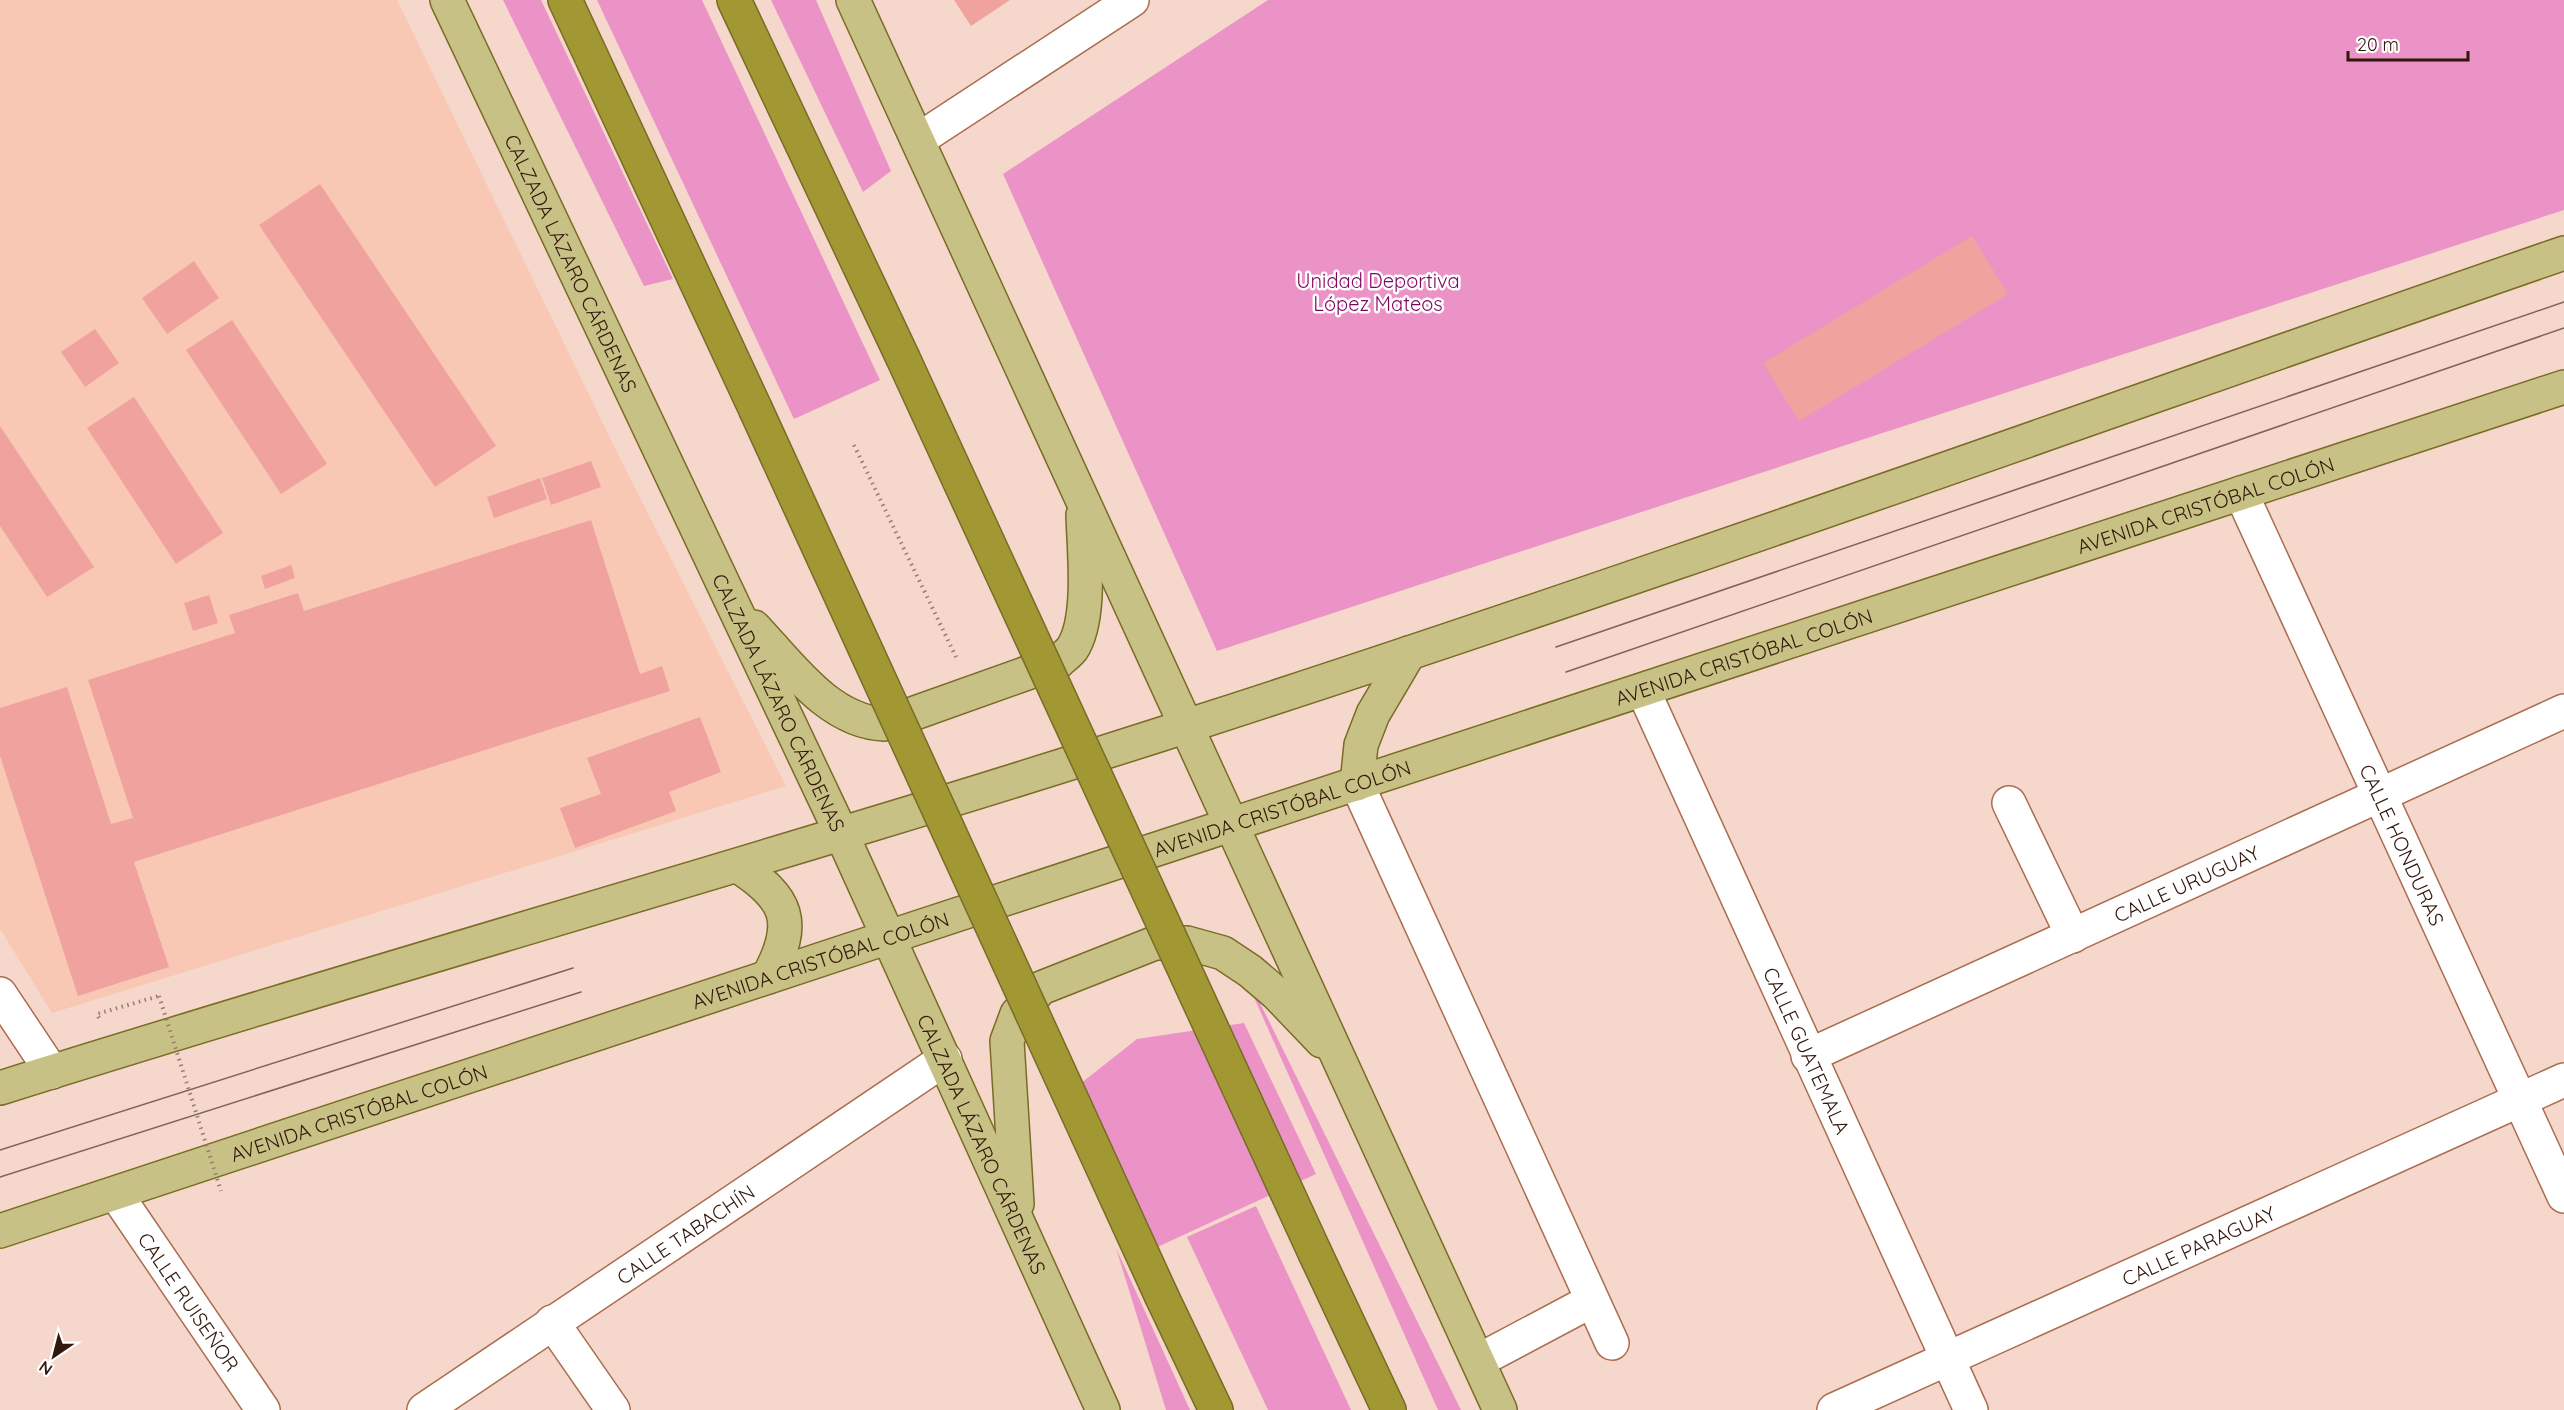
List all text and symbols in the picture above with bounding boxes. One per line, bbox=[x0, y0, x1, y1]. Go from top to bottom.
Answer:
scale bar bbox=[2348, 24, 2468, 62]
text: 20 m bbox=[2357, 33, 2399, 56]
street label: CALZADA LÁZARO CÁRDENAS bbox=[500, 130, 643, 396]
park label: Unidad Deportiva López Mateos bbox=[1296, 268, 1460, 316]
street label: AVENIDA CRISTÓBAL COLÓN bbox=[2074, 451, 2337, 559]
street label: CALZADA LÁZARO CÁRDENAS bbox=[708, 569, 851, 835]
street label: AVENIDA CRISTÓBAL COLÓN bbox=[1612, 602, 1876, 710]
street label: AVENIDA CRISTÓBAL COLÓN bbox=[1150, 754, 1414, 862]
street label: CALLE HONDURAS bbox=[2355, 760, 2450, 929]
street label: CALLE URUGUAY bbox=[2110, 839, 2263, 927]
street label: AVENIDA CRISTÓBAL COLÓN bbox=[689, 906, 952, 1014]
street label: CALLE GUATEMALA bbox=[1758, 963, 1856, 1138]
street label: CALZADA LÁZARO CÁRDENAS bbox=[912, 1010, 1052, 1278]
street label: AVENIDA CRISTÓBAL COLÓN bbox=[227, 1058, 491, 1166]
street label: CALLE TABACHÍN bbox=[611, 1179, 759, 1289]
street label: CALLE PARAGUAY bbox=[2118, 1200, 2279, 1291]
street label: CALLE RUISEÑOR bbox=[133, 1227, 245, 1376]
north arrow bbox=[24, 1326, 84, 1386]
text: N bbox=[35, 1357, 56, 1380]

